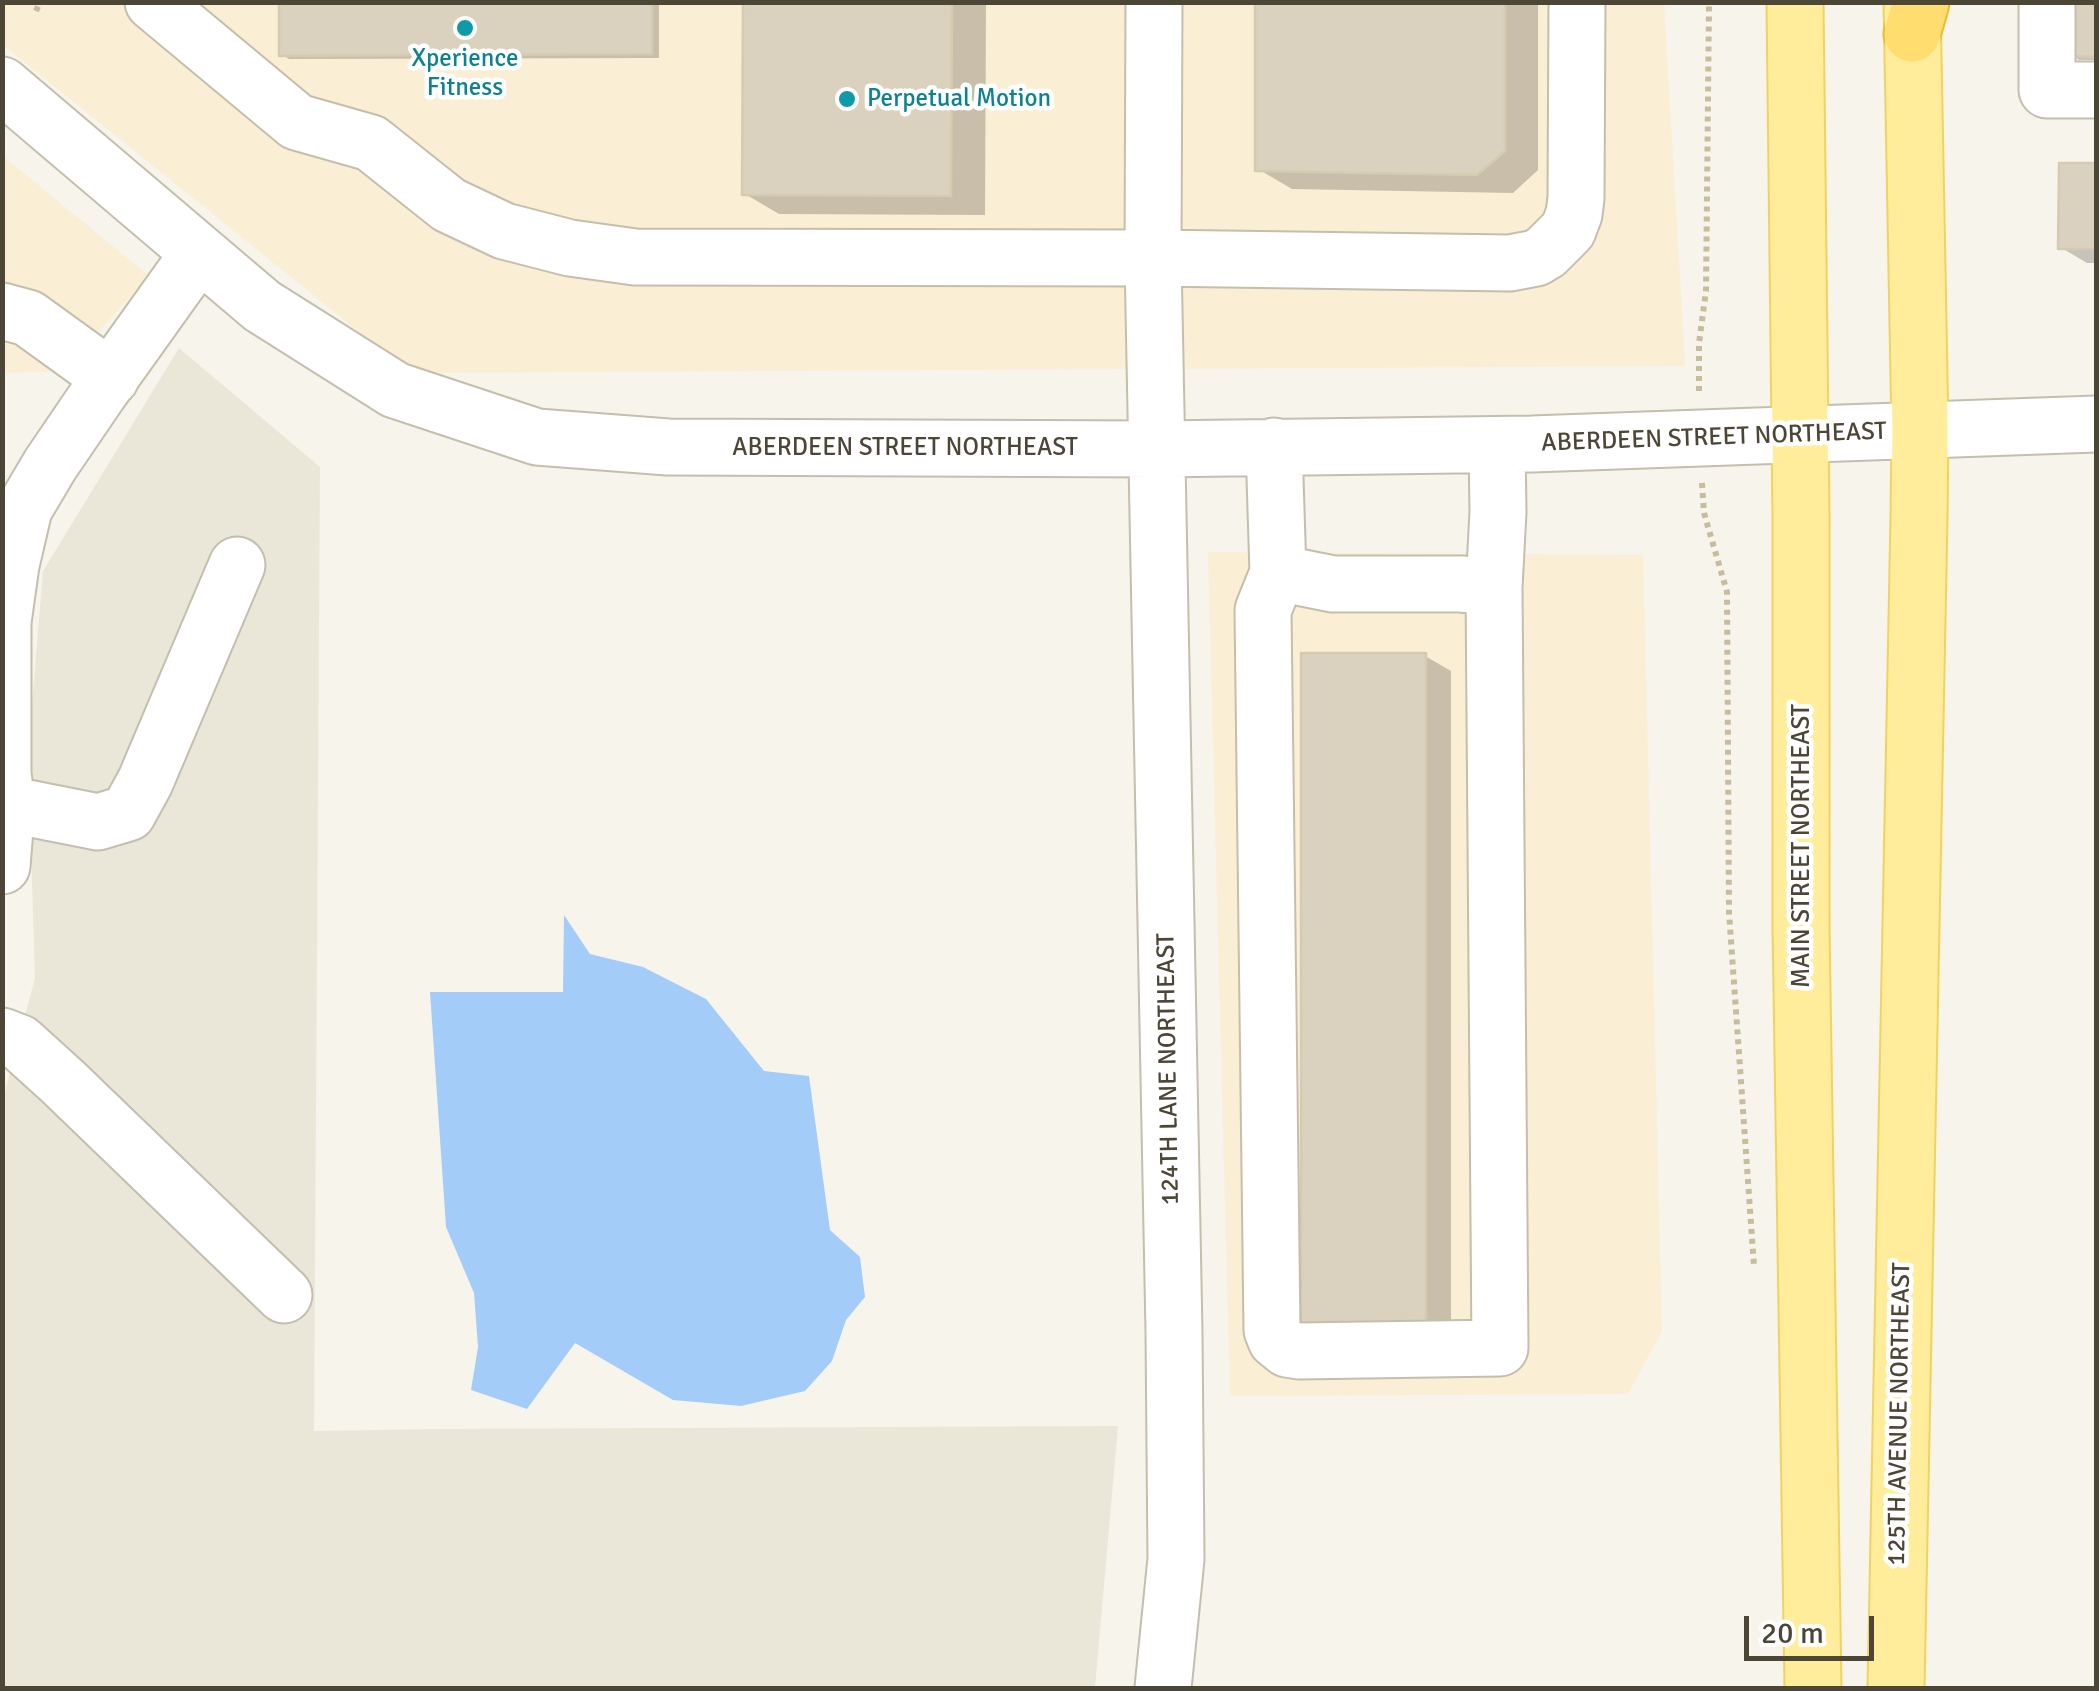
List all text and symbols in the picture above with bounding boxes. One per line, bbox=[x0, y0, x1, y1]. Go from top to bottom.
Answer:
marker: Xperience Fitness bbox=[454, 17, 476, 39]
place label: Xperience Fitness bbox=[411, 44, 519, 103]
place label: Perpetual Motion bbox=[867, 84, 1051, 114]
marker: Perpetual Motion bbox=[836, 88, 858, 110]
street label: ABERDEEN STREET NORTHEAST bbox=[1541, 417, 1887, 459]
street label: ABERDEEN STREET NORTHEAST bbox=[732, 433, 1078, 463]
street label: MAIN STREET NORTHEAST bbox=[1787, 704, 1817, 988]
street label: 124TH LANE NORTHEAST bbox=[1152, 933, 1186, 1205]
street label: 125TH AVENUE NORTHEAST bbox=[1882, 1262, 1918, 1566]
scale bar bbox=[1749, 1596, 1879, 1658]
text: 20 m bbox=[1761, 1615, 1824, 1652]

